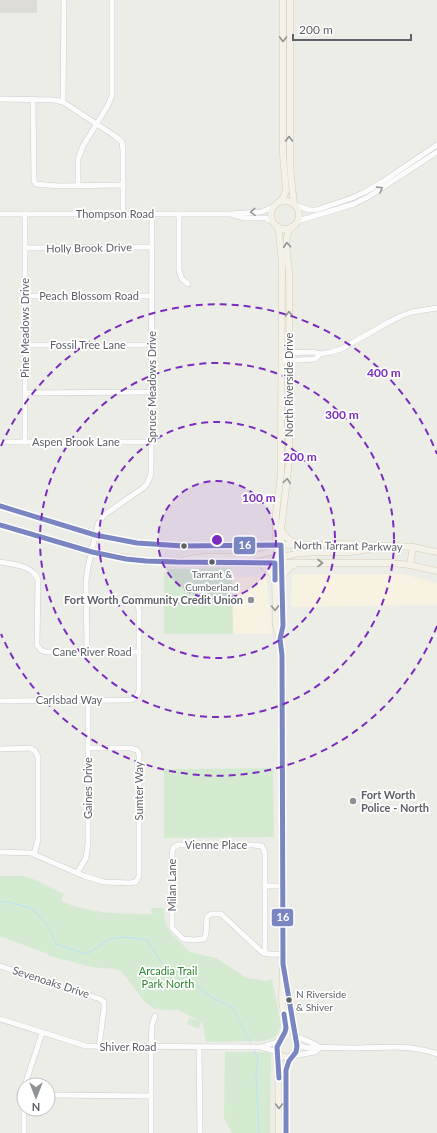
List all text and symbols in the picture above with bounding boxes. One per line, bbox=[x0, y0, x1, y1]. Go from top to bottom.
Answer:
scale bar bbox=[293, 16, 411, 42]
text: 200 m bbox=[299, 22, 333, 37]
one-way arrow bbox=[279, 36, 287, 42]
one-way arrow bbox=[285, 136, 293, 142]
one-way arrow bbox=[376, 187, 383, 194]
street label: Thompson Road bbox=[76, 207, 154, 220]
one-way arrow bbox=[250, 208, 256, 216]
street label: Holly Brook Drive bbox=[46, 240, 132, 255]
one-way arrow bbox=[283, 242, 291, 248]
street label: Pine Meadows Drive bbox=[18, 278, 31, 378]
street label: Peach Blossom Road bbox=[39, 289, 139, 302]
one-way arrow bbox=[285, 311, 293, 317]
street label: Spruce Meadows Drive bbox=[145, 331, 158, 443]
street label: North Riverside Drive bbox=[282, 333, 295, 437]
street label: Fossil Tree Lane bbox=[50, 338, 126, 351]
text: 400 m bbox=[367, 365, 401, 380]
text: 300 m bbox=[325, 407, 359, 422]
street label: Aspen Brook Lane bbox=[32, 435, 120, 448]
text: 200 m bbox=[283, 449, 317, 464]
one-way arrow bbox=[282, 478, 291, 484]
text: 100 m bbox=[242, 490, 276, 505]
centre of rings bbox=[210, 533, 224, 547]
line badge: 16 bbox=[233, 536, 256, 555]
text: 16 bbox=[239, 538, 252, 551]
street label: North Tarrant Parkway bbox=[293, 538, 403, 553]
unlabelled marker bbox=[179, 541, 189, 551]
marker: Tarrant & Cumberland bbox=[207, 557, 217, 567]
one-way arrow bbox=[317, 559, 323, 567]
place label: Tarrant & Cumberland bbox=[185, 568, 239, 593]
place label: Fort Worth Community Credit Union bbox=[64, 593, 243, 606]
marker: Fort Worth Community Credit Union bbox=[246, 595, 256, 605]
one-way arrow bbox=[271, 605, 279, 611]
street label: Cane River Road bbox=[52, 645, 132, 658]
street label: Carlsbad Way bbox=[36, 693, 103, 706]
street label: Gaines Drive bbox=[81, 757, 94, 819]
street label: Sumter Way bbox=[132, 761, 145, 820]
place label: Fort Worth Police - North bbox=[361, 788, 429, 814]
marker: Fort Worth Police - North bbox=[348, 796, 358, 806]
street label: Vienne Place bbox=[185, 838, 247, 851]
street label: Milan Lane bbox=[165, 858, 178, 911]
line badge: 16 bbox=[271, 908, 294, 927]
text: 16 bbox=[277, 910, 290, 923]
street label: Sevenoaks Drive bbox=[11, 963, 91, 1000]
park label: Arcadia Trail Park North bbox=[139, 964, 197, 990]
place label: N Riverside & Shiver bbox=[296, 988, 346, 1013]
marker: N Riverside & Shiver bbox=[284, 995, 294, 1005]
street label: Shiver Road bbox=[100, 1040, 156, 1053]
north arrow bbox=[16, 1077, 56, 1117]
text: N bbox=[32, 1101, 40, 1114]
one-way arrow bbox=[275, 1103, 283, 1109]

